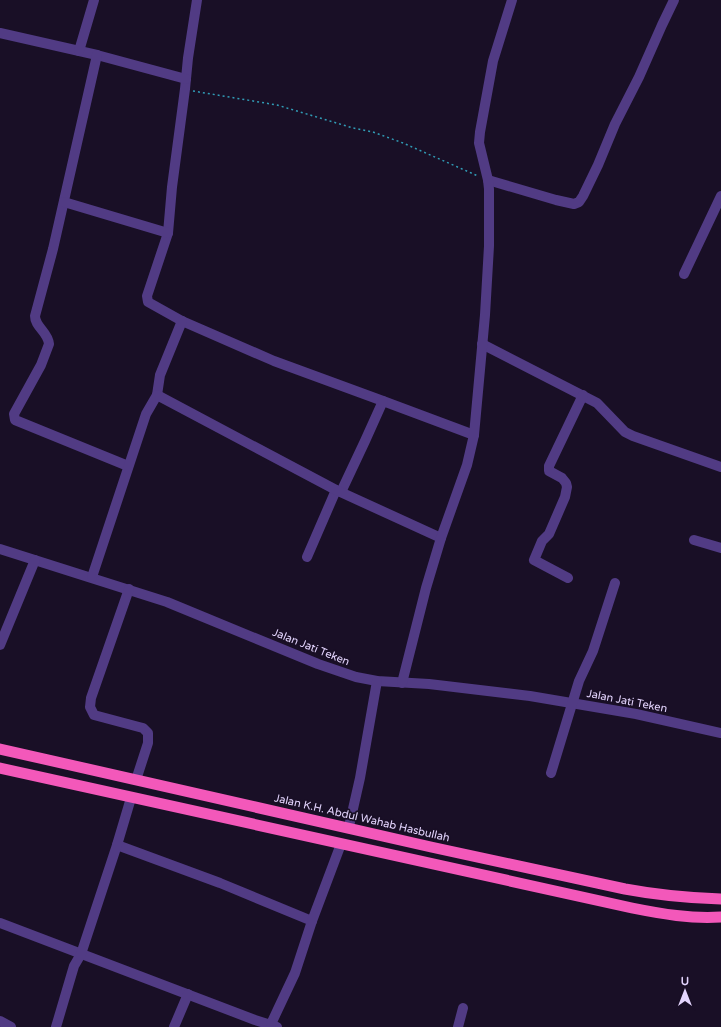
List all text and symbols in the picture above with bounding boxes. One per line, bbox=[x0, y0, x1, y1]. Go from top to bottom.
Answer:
street label: Jalan Jati Teken bbox=[271, 626, 351, 668]
street label: Jalan Jati Teken bbox=[586, 687, 668, 715]
street label: Jalan K.H. Abdul Wahab Hasbullah bbox=[273, 791, 451, 845]
north arrow bbox=[665, 971, 705, 1011]
text: U bbox=[681, 975, 689, 988]

